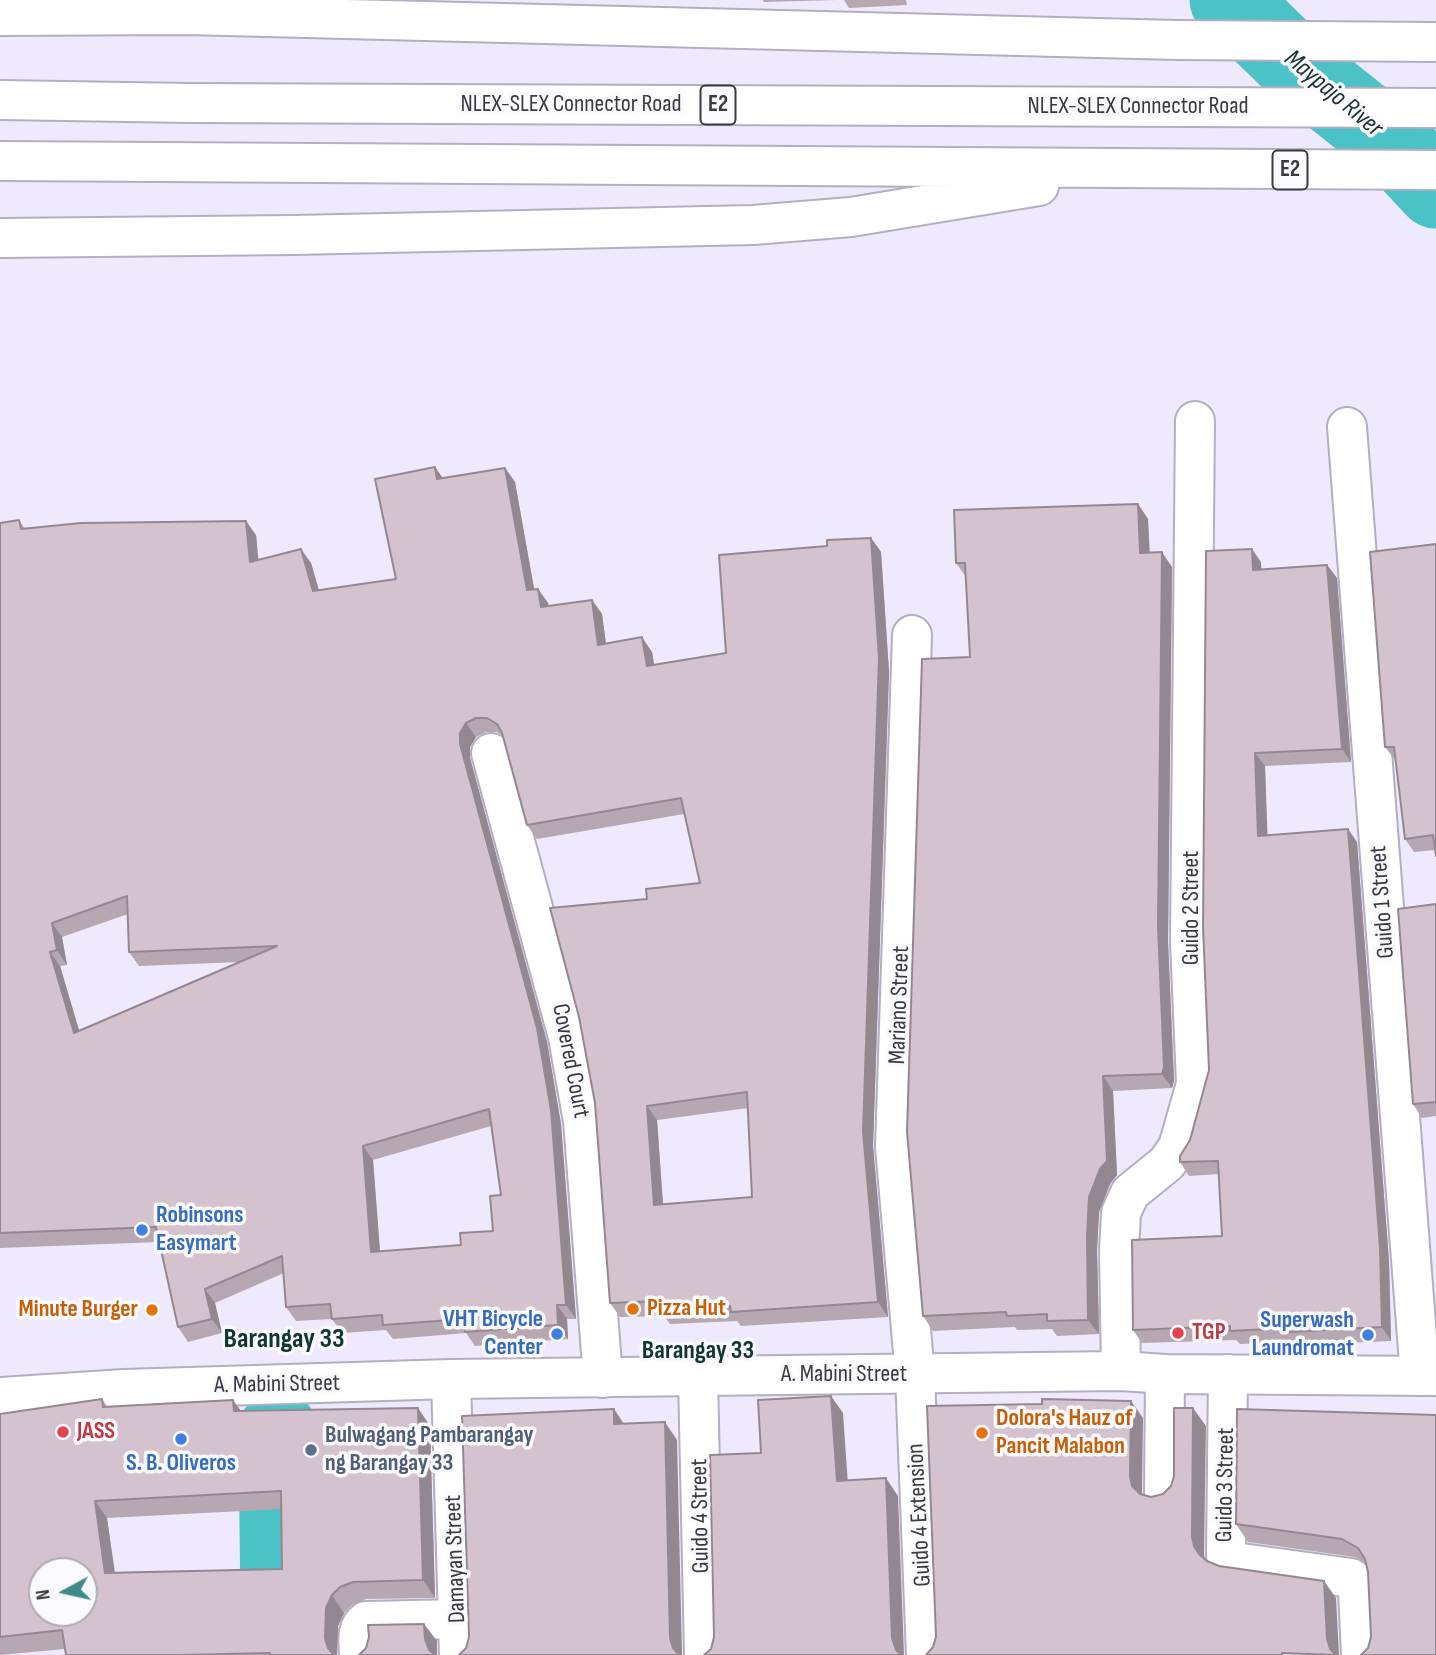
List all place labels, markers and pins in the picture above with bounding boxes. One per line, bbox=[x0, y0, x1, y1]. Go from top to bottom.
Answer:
place label: Robinsons Easymart bbox=[156, 1202, 244, 1258]
marker: Robinsons Easymart bbox=[134, 1222, 150, 1238]
place label: Pizza Hut bbox=[647, 1295, 726, 1323]
place label: Minute Burger bbox=[19, 1296, 138, 1324]
marker: Pizza Hut bbox=[625, 1301, 641, 1317]
marker: Minute Burger bbox=[144, 1302, 160, 1318]
place label: VHT Bicycle Center bbox=[443, 1306, 543, 1362]
place label: Superwash Laundromat bbox=[1252, 1307, 1354, 1363]
place label: TGP bbox=[1192, 1319, 1226, 1347]
marker: TGP bbox=[1170, 1325, 1186, 1341]
marker: VHT Bicycle Center bbox=[549, 1326, 565, 1342]
marker: Superwash Laundromat bbox=[1360, 1327, 1376, 1343]
place label: Dolora's Hauz of Pancit Malabon bbox=[996, 1405, 1132, 1461]
place label: JASS bbox=[77, 1418, 115, 1446]
place label: Bulwagang Pambarangay ng Barangay 33 bbox=[325, 1422, 534, 1478]
marker: JASS bbox=[55, 1424, 71, 1440]
marker: Dolora's Hauz of Pancit Malabon bbox=[974, 1425, 990, 1441]
marker: S. B. Oliveros bbox=[173, 1431, 189, 1447]
marker: Bulwagang Pambarangay ng Barangay 33 bbox=[303, 1442, 319, 1458]
place label: S. B. Oliveros bbox=[126, 1450, 236, 1478]

